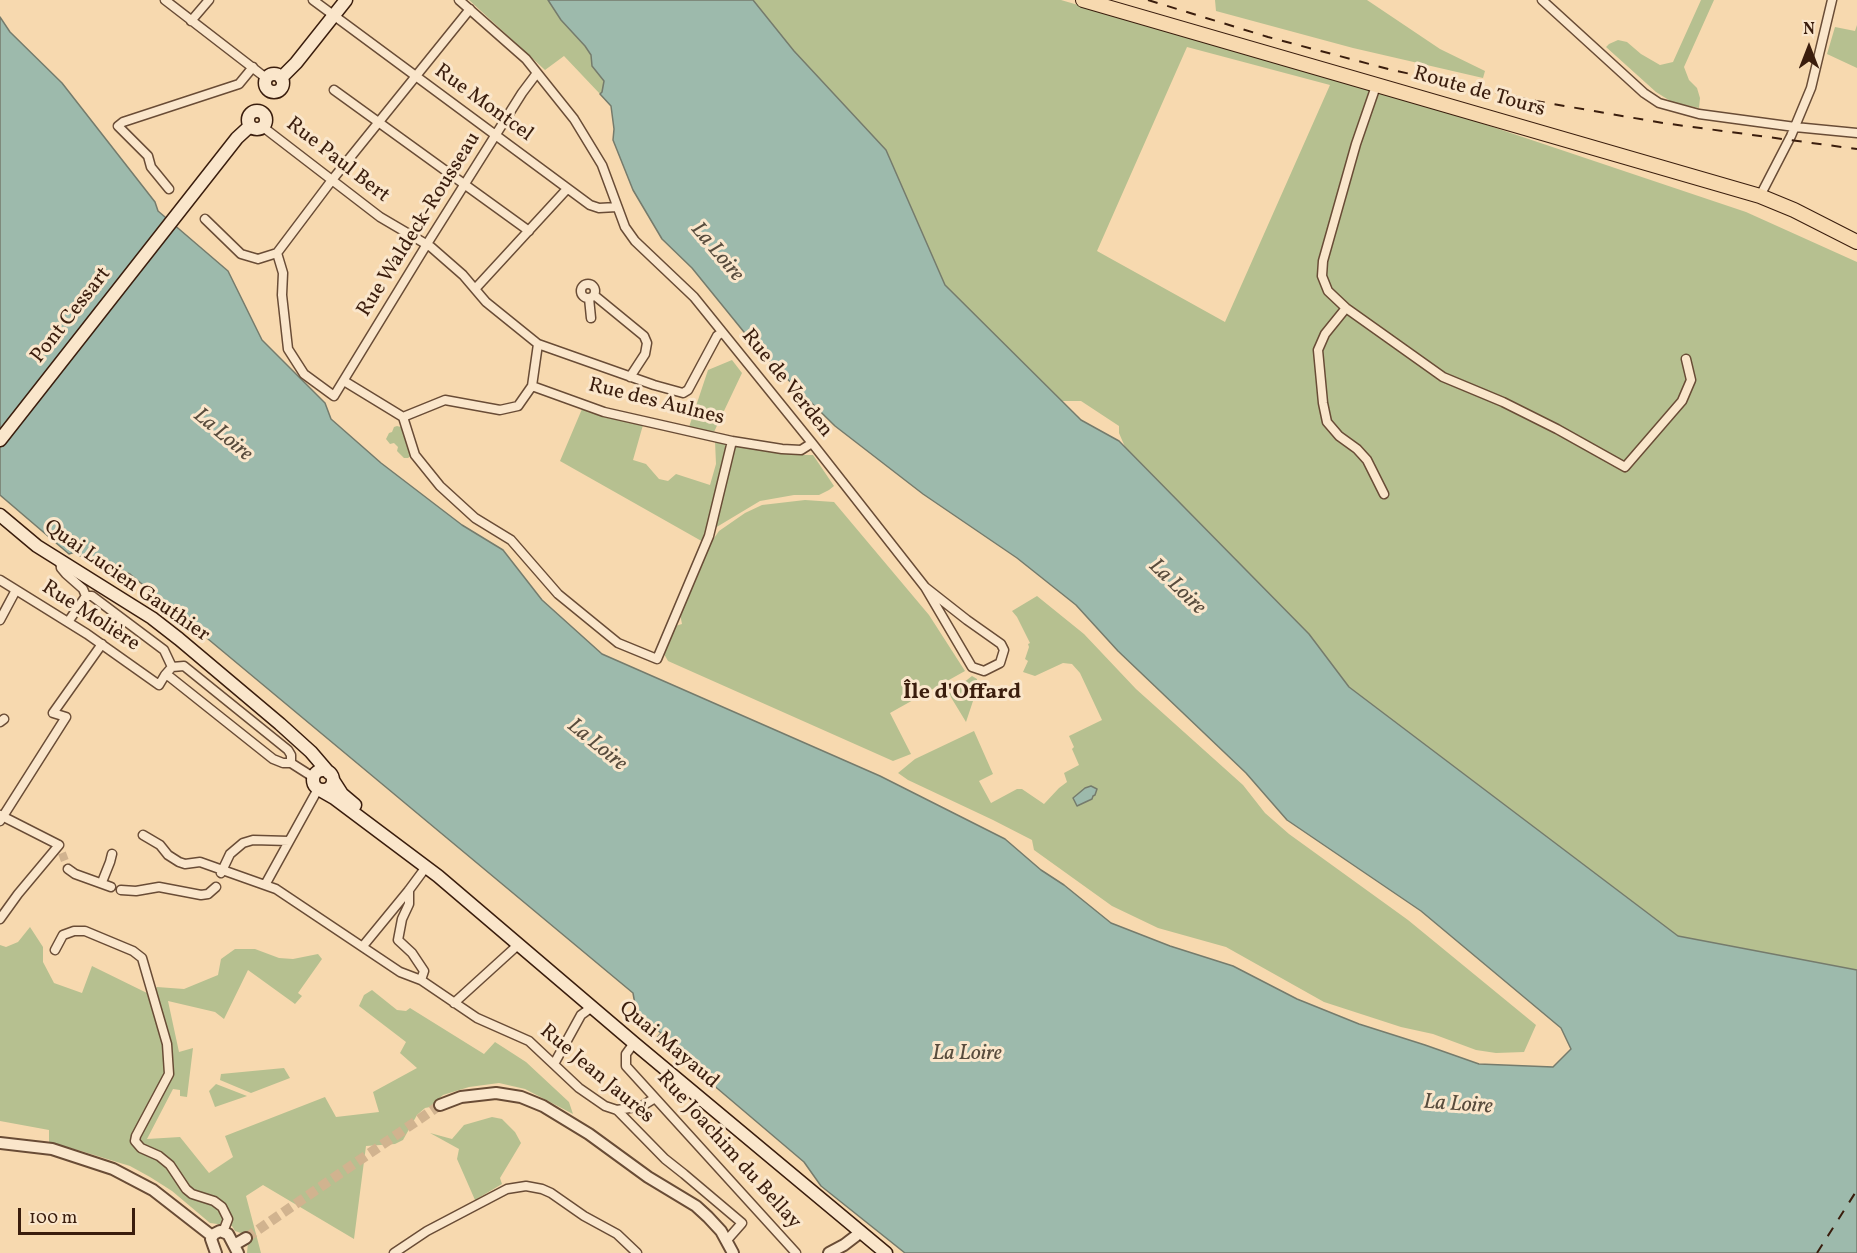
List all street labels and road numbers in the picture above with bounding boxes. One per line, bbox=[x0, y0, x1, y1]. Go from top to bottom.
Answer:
street label: Rue Montcel bbox=[429, 60, 537, 148]
street label: Route de Tours bbox=[1410, 62, 1548, 124]
street label: Rue Paul Bert bbox=[280, 113, 394, 209]
street label: Rue Waldeck-Rousseau bbox=[353, 128, 487, 322]
street label: Pont Cessart bbox=[27, 263, 117, 369]
street label: Rue de Verden bbox=[735, 325, 837, 443]
street label: Rue des Aulnes bbox=[585, 374, 727, 432]
street label: Quai Lucien Gauthier bbox=[38, 515, 214, 649]
street label: Rue Molière bbox=[36, 576, 144, 658]
street label: Quai Mayaud bbox=[613, 997, 723, 1095]
street label: Rue Jean Jaurès bbox=[534, 1020, 658, 1130]
street label: Rue Joachim du Bellay bbox=[650, 1067, 806, 1235]

